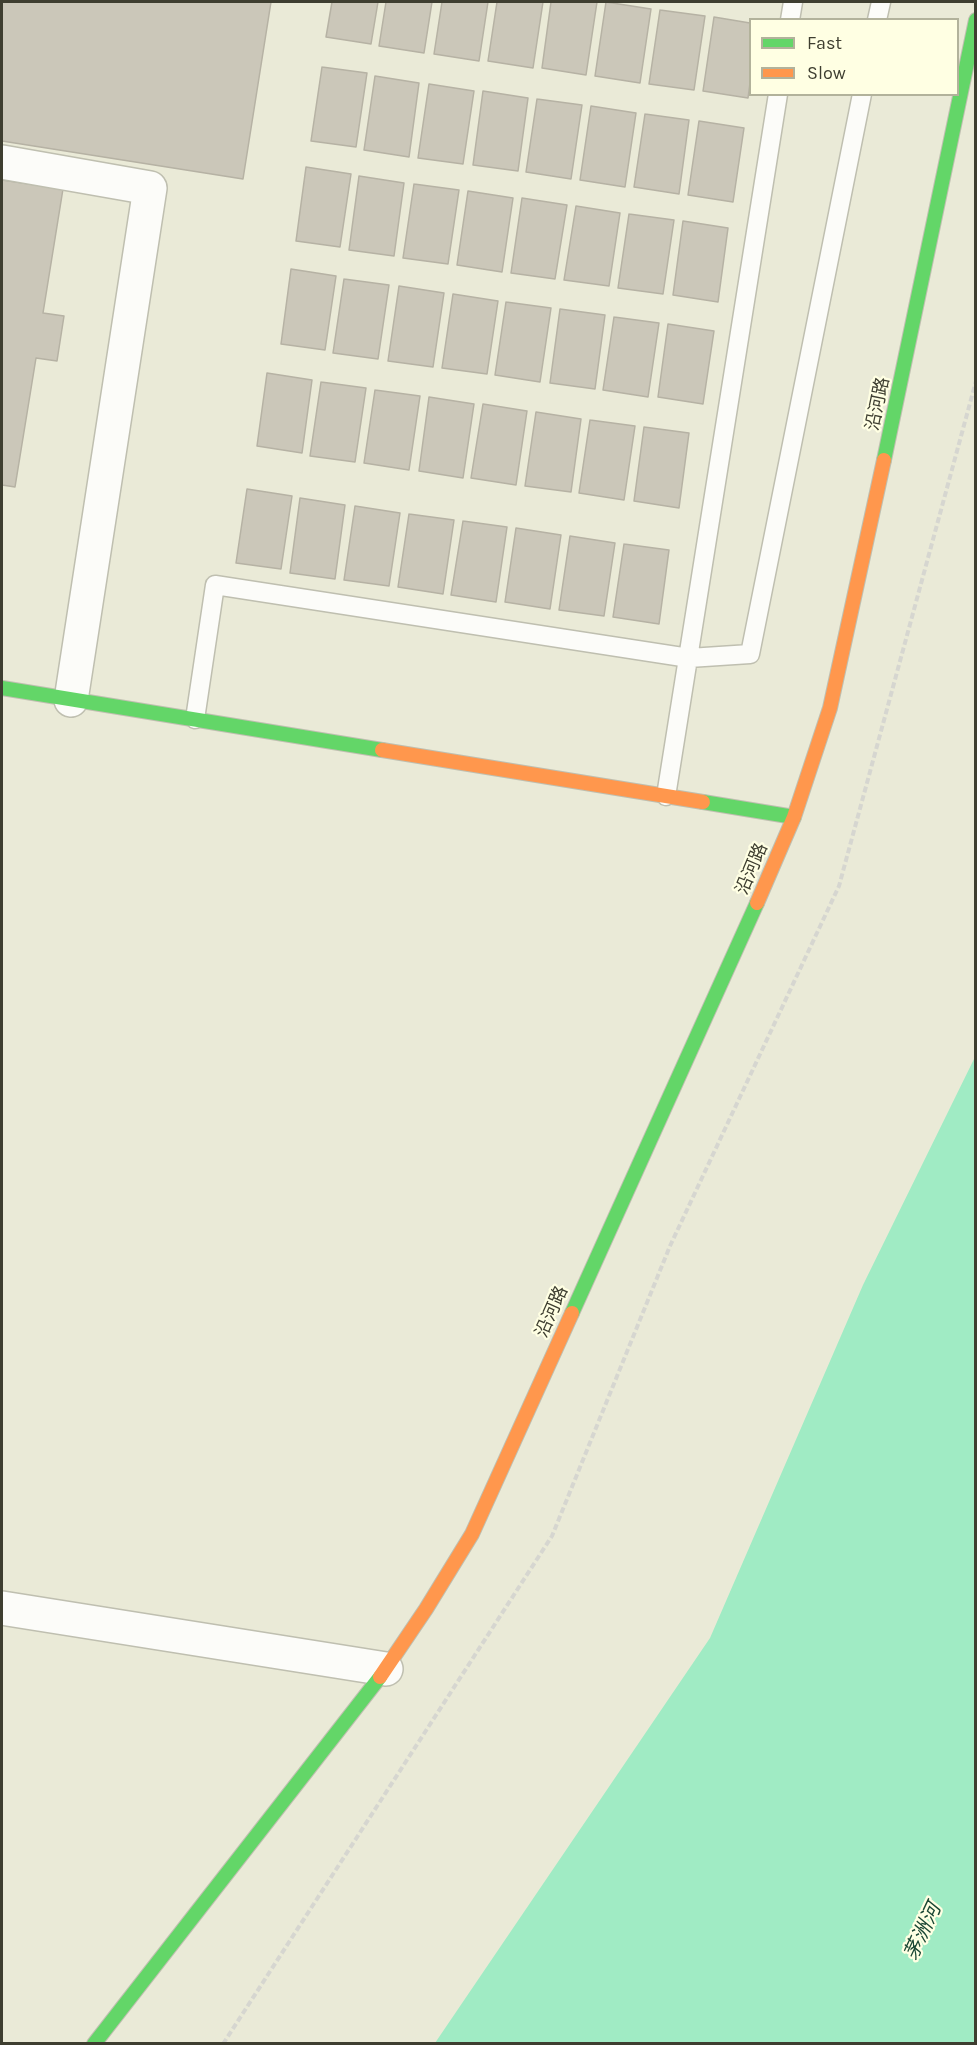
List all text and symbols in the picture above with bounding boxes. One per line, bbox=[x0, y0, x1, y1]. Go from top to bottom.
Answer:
legend bbox=[749, 18, 959, 96]
text: Fast bbox=[807, 32, 842, 54]
text: Slow bbox=[807, 62, 846, 84]
street label: 沿河路 bbox=[862, 375, 894, 433]
street label: 沿河路 bbox=[732, 840, 772, 898]
street label: 沿河路 bbox=[531, 1283, 573, 1341]
water label: 茅洲河 bbox=[899, 1900, 947, 1964]

